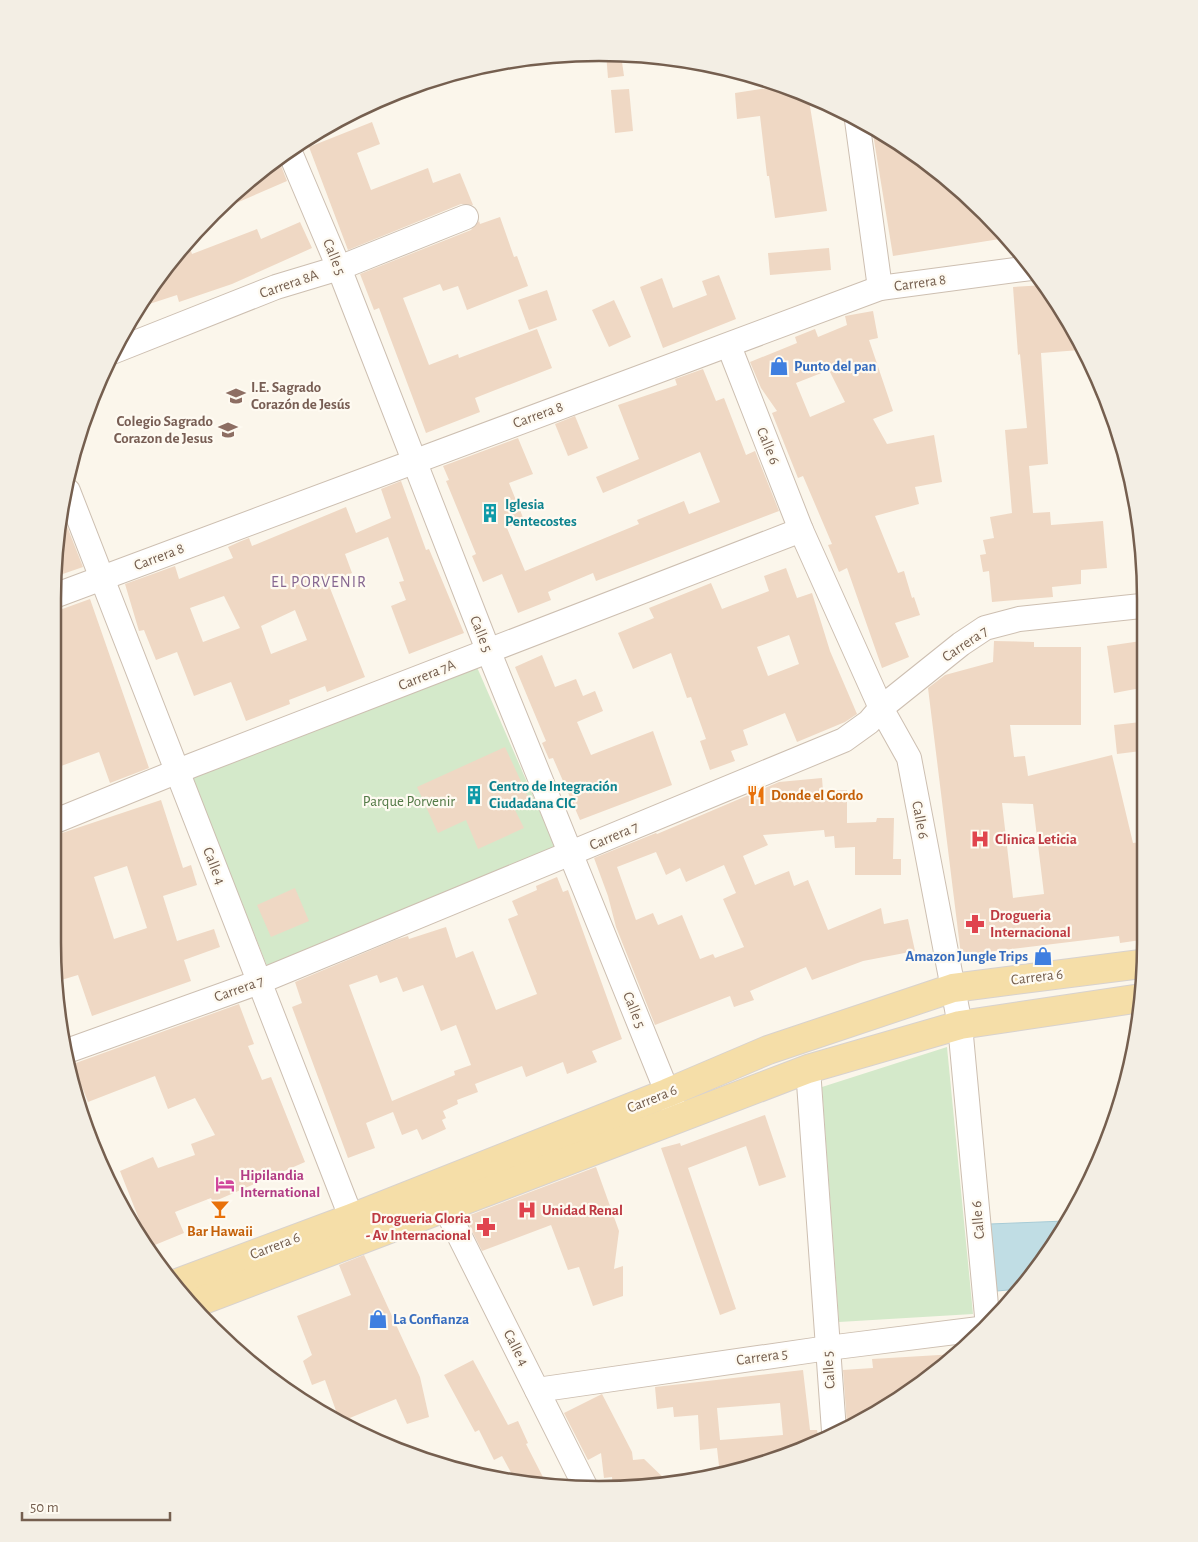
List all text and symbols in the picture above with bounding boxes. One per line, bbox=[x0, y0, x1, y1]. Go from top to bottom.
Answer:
street label: Calle 5 bbox=[320, 237, 348, 277]
street label: Carrera 8A bbox=[258, 267, 321, 301]
street label: Carrera 8 bbox=[893, 272, 947, 294]
shop icon: Punto del pan bbox=[768, 355, 790, 377]
place label: Punto del pan bbox=[794, 359, 877, 374]
place label: I.E. Sagrado Corazón de Jesús bbox=[251, 380, 351, 412]
school or university icon: I.E. Sagrado Corazón de Jesús bbox=[225, 385, 247, 407]
street label: Carrera 8 bbox=[511, 399, 565, 431]
place label: Colegio Sagrado Corazon de Jesus bbox=[114, 414, 213, 446]
school or university icon: Colegio Sagrado Corazon de Jesus bbox=[217, 419, 239, 441]
street label: Calle 6 bbox=[754, 425, 782, 467]
place label: Iglesia Pentecostes bbox=[505, 497, 577, 529]
building icon: Iglesia Pentecostes bbox=[479, 502, 501, 524]
street label: Carrera 8 bbox=[132, 541, 186, 573]
district label: EL PORVENIR bbox=[271, 574, 367, 590]
street label: Calle 5 bbox=[467, 614, 495, 654]
street label: Carrera 7 bbox=[939, 623, 991, 665]
street label: Carrera 7A bbox=[396, 657, 458, 693]
place label: Centro de Integración Ciudadana CIC bbox=[489, 779, 618, 811]
building icon: Centro de Integración Ciudadana CIC bbox=[463, 784, 485, 806]
restaurant icon: Donde el Gordo bbox=[745, 784, 767, 806]
place label: Donde el Gordo bbox=[771, 788, 863, 803]
park label: Parque Porvenir bbox=[363, 794, 455, 809]
street label: Calle 6 bbox=[909, 800, 931, 840]
street label: Carrera 7 bbox=[587, 819, 641, 853]
hospital icon: Clinica Leticia bbox=[969, 828, 991, 850]
place label: Clinica Leticia bbox=[995, 832, 1077, 847]
street label: Calle 4 bbox=[200, 845, 228, 887]
place label: Drogueria Internacional bbox=[990, 908, 1071, 940]
pharmacy icon: Drogueria Internacional bbox=[964, 913, 986, 935]
shop icon: Amazon Jungle Trips bbox=[1032, 945, 1054, 967]
place label: Amazon Jungle Trips bbox=[905, 949, 1028, 964]
street label: Carrera 6 bbox=[1010, 966, 1064, 988]
street label: Carrera 7 bbox=[212, 973, 266, 1005]
street label: Calle 5 bbox=[620, 990, 648, 1030]
street label: Carrera 6 bbox=[625, 1082, 679, 1116]
place label: Hipilandia International bbox=[240, 1168, 320, 1200]
hotel icon: Hipilandia International bbox=[214, 1173, 236, 1195]
bar icon: Bar Hawaii bbox=[209, 1198, 231, 1220]
hospital icon: Unidad Renal bbox=[516, 1199, 538, 1221]
street label: Calle 6 bbox=[969, 1200, 987, 1240]
place label: Unidad Renal bbox=[542, 1203, 623, 1218]
place label: Drogueria Gloria - Av Internacional bbox=[366, 1211, 471, 1243]
pharmacy icon: Drogueria Gloria - Av Internacional bbox=[475, 1216, 497, 1238]
place label: Bar Hawaii bbox=[187, 1224, 253, 1239]
street label: Carrera 6 bbox=[248, 1230, 302, 1262]
shop icon: La Confianza bbox=[367, 1308, 389, 1330]
place label: La Confianza bbox=[393, 1312, 469, 1327]
street label: Calle 4 bbox=[501, 1327, 531, 1369]
street label: Carrera 5 bbox=[735, 1346, 789, 1368]
street label: Calle 5 bbox=[820, 1351, 838, 1389]
scale bar bbox=[22, 1490, 170, 1522]
text: 50 m bbox=[30, 1500, 59, 1515]

